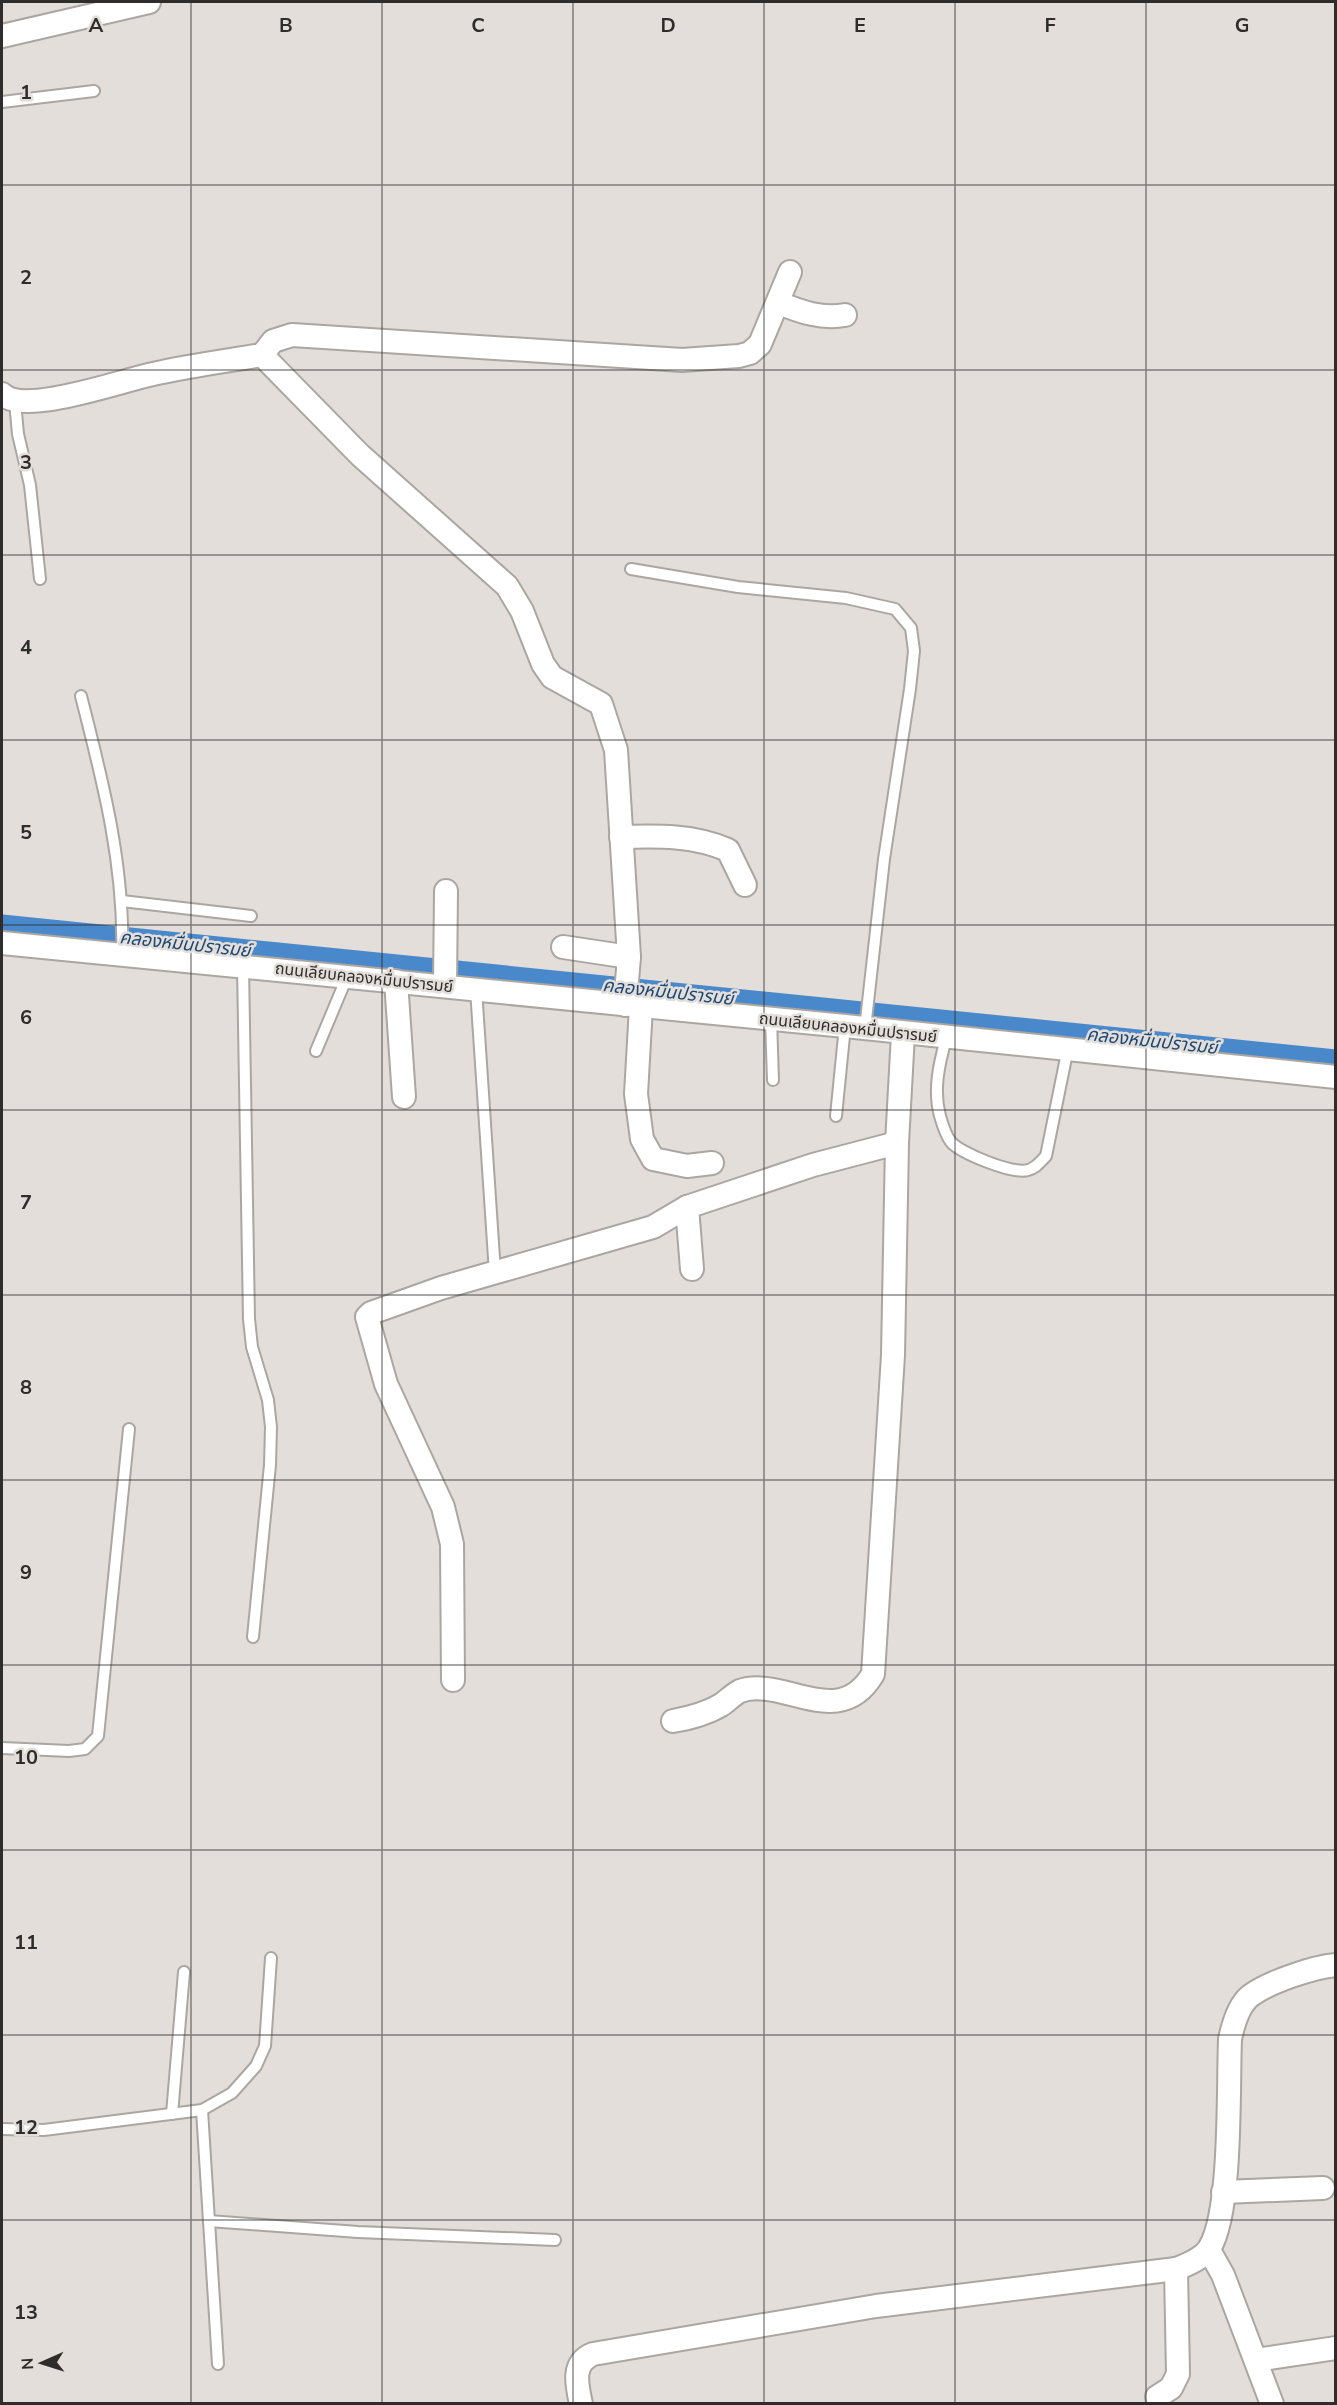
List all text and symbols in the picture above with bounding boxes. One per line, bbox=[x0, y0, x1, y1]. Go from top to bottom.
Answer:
text: A bbox=[89, 12, 104, 39]
text: B bbox=[279, 12, 293, 39]
text: C bbox=[471, 12, 485, 39]
text: D bbox=[660, 12, 676, 39]
text: E bbox=[854, 12, 866, 39]
text: F bbox=[1044, 12, 1056, 39]
text: G bbox=[1235, 12, 1249, 39]
text: 1 bbox=[20, 79, 32, 106]
text: 2 bbox=[20, 264, 32, 291]
text: 3 bbox=[20, 449, 32, 476]
text: 4 bbox=[20, 634, 32, 661]
text: 5 bbox=[20, 819, 32, 846]
water label: คลองหมื่นปรารมย์ bbox=[118, 924, 255, 963]
street label: ถนนเลียบคลองหมื่นปรารมย์ bbox=[274, 957, 454, 998]
water label: คลองหมื่นปรารมย์ bbox=[601, 972, 738, 1011]
text: 6 bbox=[20, 1004, 32, 1031]
street label: ถนนเลียบคลองหมื่นปรารมย์ bbox=[758, 1007, 938, 1048]
water label: คลองหมื่นปรารมย์ bbox=[1085, 1021, 1222, 1060]
text: 7 bbox=[20, 1189, 32, 1216]
text: 8 bbox=[20, 1374, 32, 1401]
text: 9 bbox=[20, 1559, 32, 1586]
text: 10 bbox=[14, 1744, 38, 1771]
text: 11 bbox=[14, 1929, 38, 1956]
text: 12 bbox=[14, 2114, 38, 2141]
text: 13 bbox=[14, 2299, 38, 2326]
north arrow bbox=[12, 2333, 72, 2393]
text: N bbox=[17, 2357, 39, 2370]

